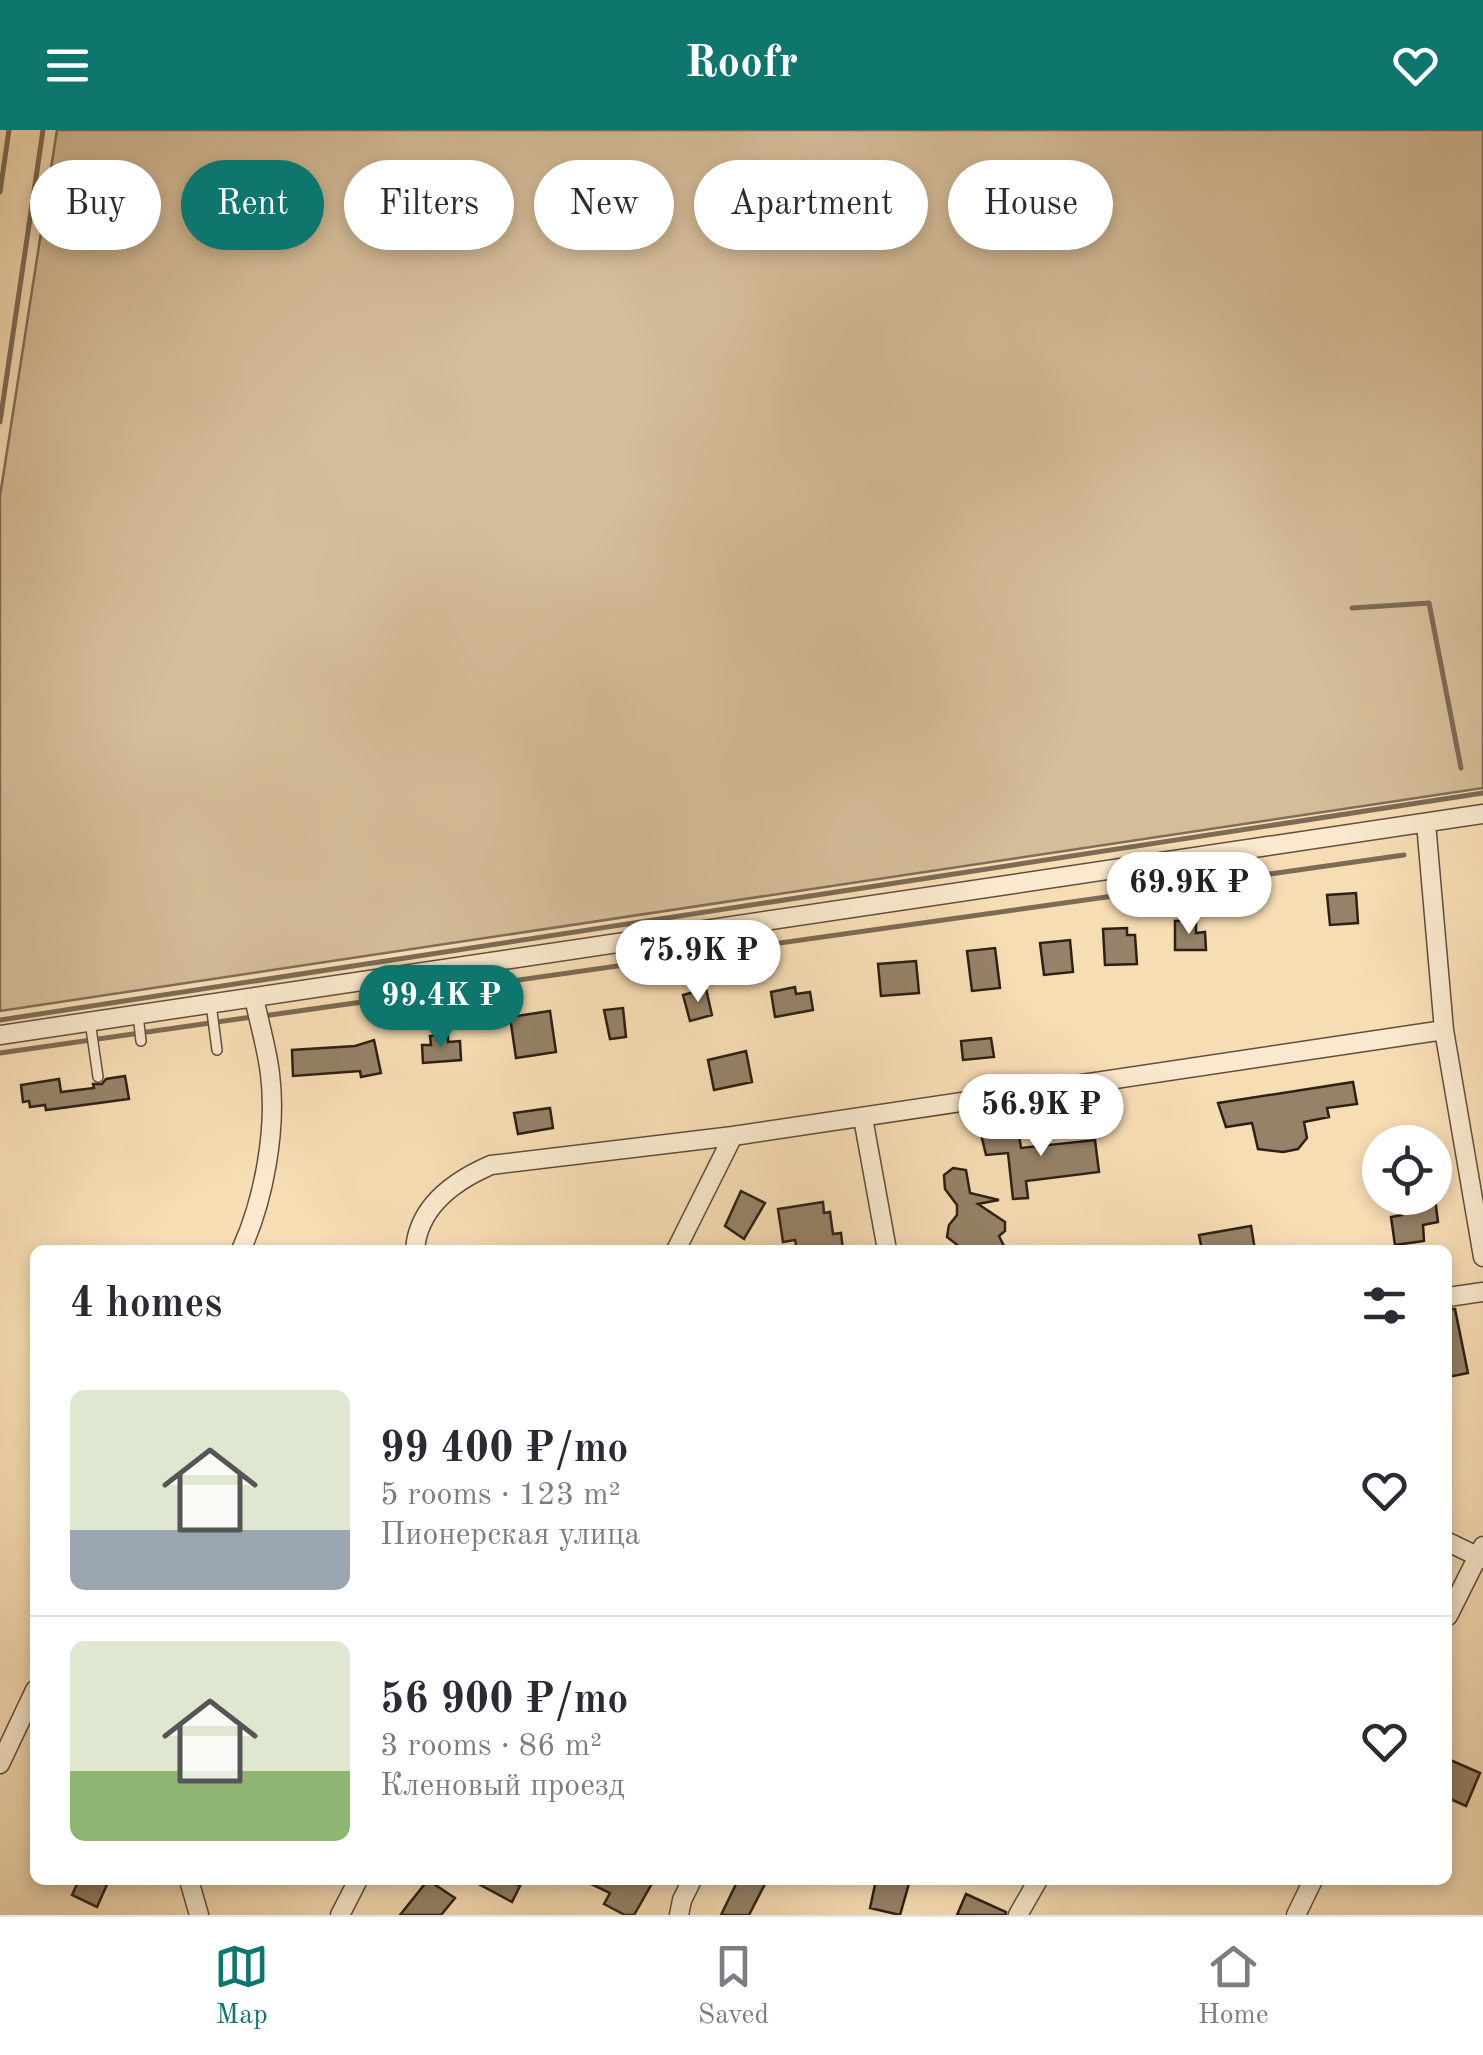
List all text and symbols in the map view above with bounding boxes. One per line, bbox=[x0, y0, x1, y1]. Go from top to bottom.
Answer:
icon: menu bbox=[40, 38, 95, 93]
icon: heart bbox=[1388, 38, 1443, 93]
text: Roofr bbox=[685, 42, 798, 87]
chip: Buy bbox=[30, 160, 161, 250]
chip: Rent bbox=[181, 160, 324, 250]
chip: Filters bbox=[344, 160, 514, 250]
chip: New bbox=[534, 160, 674, 250]
chip: Apartment bbox=[694, 160, 928, 250]
chip: House bbox=[948, 160, 1113, 250]
pin: 69.9K ₽ bbox=[1097, 852, 1281, 937]
text: 69.9K ₽ bbox=[1129, 868, 1249, 900]
pin: 75.9K ₽ bbox=[606, 920, 790, 1005]
text: 75.9K ₽ bbox=[638, 936, 758, 968]
pin: 99.4K ₽ bbox=[349, 965, 533, 1050]
text: 99.4K ₽ bbox=[381, 981, 501, 1013]
pin: 56.9K ₽ bbox=[949, 1074, 1133, 1159]
text: 56.9K ₽ bbox=[981, 1090, 1101, 1122]
map controls bbox=[1362, 1125, 1452, 1215]
button: locate bbox=[1362, 1125, 1452, 1215]
icon: filters bbox=[1357, 1278, 1412, 1333]
text: 4 homes bbox=[70, 1284, 222, 1326]
text: 99 400 ₽/mo bbox=[380, 1429, 628, 1471]
icon: home bbox=[150, 1430, 270, 1550]
icon: heart bbox=[1357, 1463, 1412, 1518]
text: 5 rooms · 123 m² bbox=[380, 1480, 621, 1512]
text: Пионерская улица bbox=[380, 1520, 640, 1552]
text: 56 900 ₽/mo bbox=[380, 1680, 628, 1722]
icon: home bbox=[150, 1681, 270, 1801]
icon: heart bbox=[1357, 1714, 1412, 1769]
text: 3 rooms · 86 m² bbox=[380, 1731, 602, 1763]
text: Кленовый проезд bbox=[380, 1771, 624, 1803]
tab: Map bbox=[214, 1939, 269, 2034]
tab: Saved bbox=[698, 1939, 769, 2034]
tab: Home bbox=[1198, 1939, 1269, 2034]

